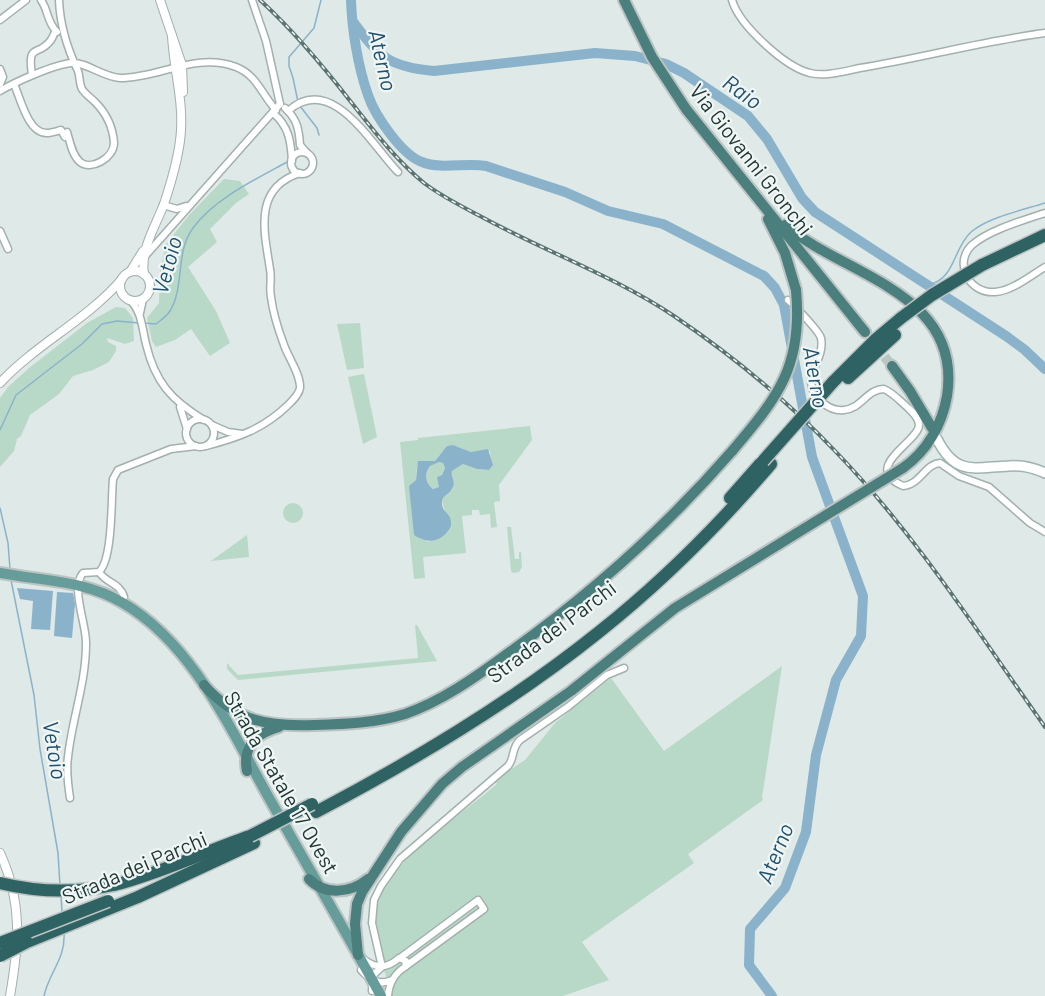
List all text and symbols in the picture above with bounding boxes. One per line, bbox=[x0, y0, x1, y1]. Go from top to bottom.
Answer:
water label: Aterno bbox=[364, 27, 404, 93]
water label: Raio bbox=[718, 68, 768, 114]
street label: Via Giovanni Gronchi bbox=[685, 78, 819, 240]
water label: Vetoio bbox=[146, 233, 186, 297]
water label: Aterno bbox=[799, 344, 835, 410]
street label: Strada dei Parchi bbox=[482, 574, 620, 688]
street label: Strada Statale 17 Ovest bbox=[220, 686, 344, 878]
water label: Vetoio bbox=[39, 719, 73, 781]
water label: Aterno bbox=[750, 819, 798, 887]
street label: Strada dei Parchi bbox=[58, 825, 210, 909]

